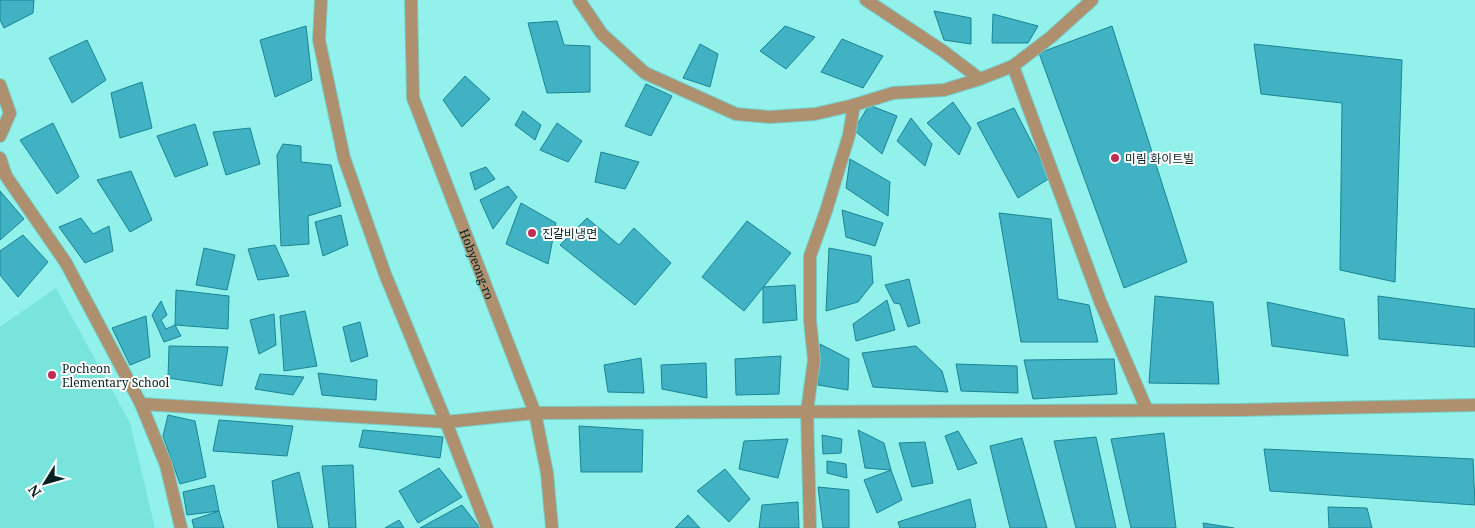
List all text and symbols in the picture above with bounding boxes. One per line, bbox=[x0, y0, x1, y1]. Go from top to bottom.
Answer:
place label: 미림 화이트빌 bbox=[1125, 150, 1194, 167]
marker: 미림 화이트빌 bbox=[1109, 152, 1121, 164]
place label: 진갈비냉면 bbox=[542, 225, 597, 242]
street label: Hobyeong-ro bbox=[456, 226, 499, 302]
marker: 진갈비냉면 bbox=[526, 227, 538, 239]
place label: Pocheon Elementary School bbox=[62, 360, 170, 391]
marker: Pocheon Elementary School bbox=[46, 369, 58, 381]
north arrow bbox=[20, 458, 70, 508]
text: N bbox=[23, 481, 45, 501]

